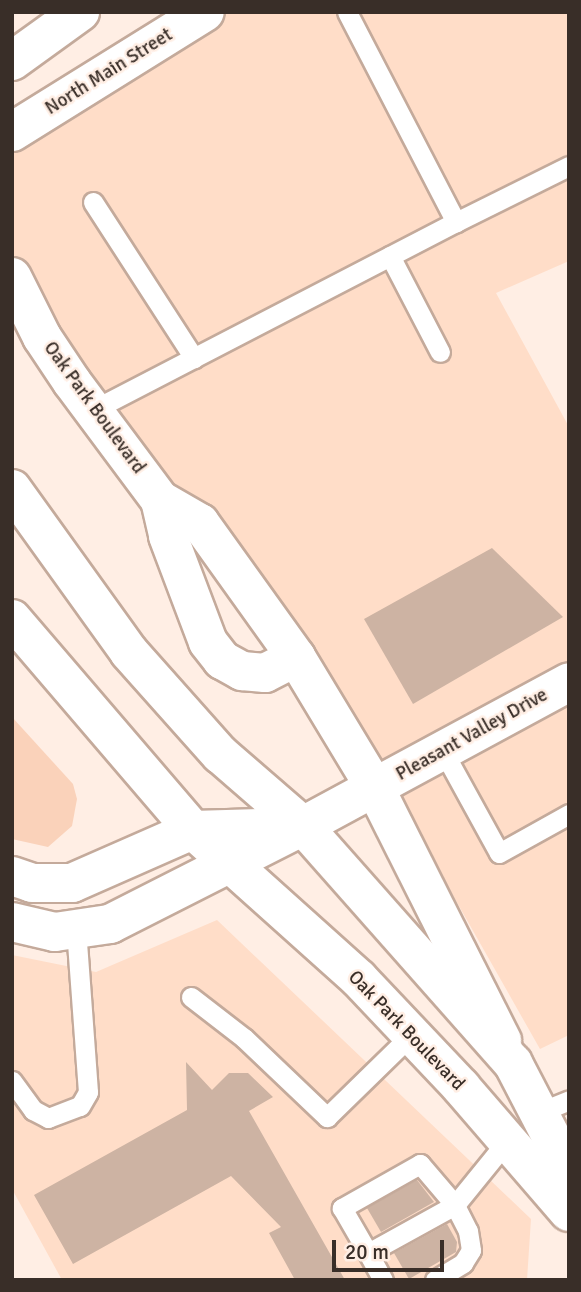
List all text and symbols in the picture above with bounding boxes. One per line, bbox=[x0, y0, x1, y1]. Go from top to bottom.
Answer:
street label: North Main Street bbox=[41, 24, 177, 120]
street label: Oak Park Boulevard bbox=[38, 337, 150, 479]
street label: Pleasant Valley Drive bbox=[392, 684, 552, 786]
street label: Oak Park Boulevard bbox=[343, 966, 469, 1096]
scale bar bbox=[336, 1226, 448, 1270]
text: 20 m bbox=[345, 1239, 389, 1265]

